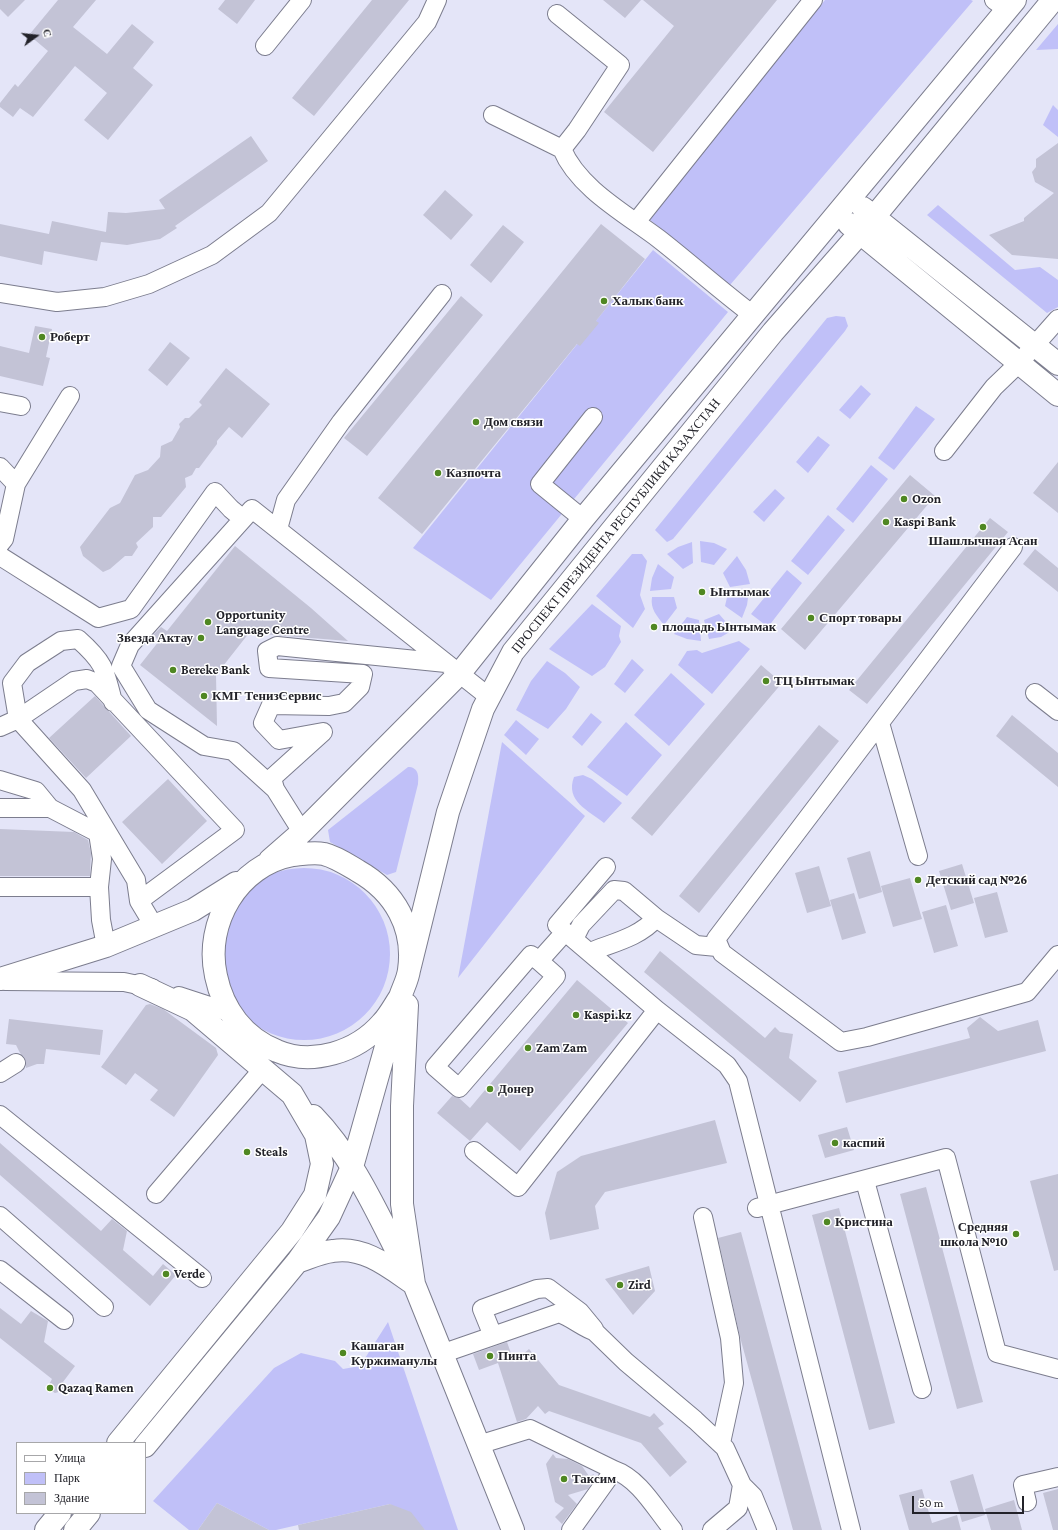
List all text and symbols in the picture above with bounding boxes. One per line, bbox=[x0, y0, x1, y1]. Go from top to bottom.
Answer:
north arrow bbox=[16, 16, 56, 56]
text: С bbox=[41, 27, 54, 38]
place label: Халык банк bbox=[612, 293, 683, 309]
marker: Халык банк bbox=[599, 296, 609, 306]
place label: Роберт bbox=[50, 329, 90, 345]
marker: Роберт bbox=[37, 332, 47, 342]
street label: ПРОСПЕКТ ПРЕЗИДЕНТА РЕСПУБЛИКИ КАЗАХСТАН bbox=[508, 396, 724, 656]
place label: Дом связи bbox=[484, 414, 543, 430]
marker: Дом связи bbox=[471, 417, 481, 427]
place label: Казпочта bbox=[446, 465, 501, 481]
marker: Казпочта bbox=[433, 468, 443, 478]
place label: Ozon bbox=[912, 491, 941, 507]
marker: Ozon bbox=[899, 494, 909, 504]
place label: Kaspi Bank bbox=[894, 514, 956, 530]
marker: Kaspi Bank bbox=[881, 517, 891, 527]
marker: Шашлычная Асан bbox=[978, 522, 988, 532]
place label: Шашлычная Асан bbox=[928, 533, 1038, 549]
place label: Ынтымак bbox=[710, 584, 770, 600]
marker: Ынтымак bbox=[697, 587, 707, 597]
place label: Opportunity Language Centre bbox=[216, 607, 309, 638]
place label: Спорт товары bbox=[819, 610, 902, 626]
marker: Спорт товары bbox=[806, 613, 816, 623]
marker: Opportunity Language Centre bbox=[203, 617, 213, 627]
place label: площадь Ынтымак bbox=[662, 619, 776, 635]
marker: площадь Ынтымак bbox=[649, 622, 659, 632]
place label: Звезда Актау bbox=[117, 630, 193, 646]
marker: Звезда Актау bbox=[196, 633, 206, 643]
place label: Bereke Bank bbox=[181, 662, 250, 678]
marker: Bereke Bank bbox=[168, 665, 178, 675]
place label: ТЦ Ынтымак bbox=[774, 673, 855, 689]
marker: ТЦ Ынтымак bbox=[761, 676, 771, 686]
place label: КМГ ТенизСервис bbox=[212, 688, 321, 704]
marker: КМГ ТенизСервис bbox=[199, 691, 209, 701]
place label: Детский сад №26 bbox=[926, 872, 1027, 888]
marker: Детский сад №26 bbox=[913, 875, 923, 885]
place label: Kaspi.kz bbox=[584, 1007, 631, 1023]
marker: Kaspi.kz bbox=[571, 1010, 581, 1020]
place label: Zam Zam bbox=[536, 1040, 587, 1056]
marker: Zam Zam bbox=[523, 1043, 533, 1053]
place label: Донер bbox=[498, 1081, 534, 1097]
marker: Донер bbox=[485, 1084, 495, 1094]
place label: каспий bbox=[843, 1135, 885, 1151]
marker: каспий bbox=[830, 1138, 840, 1148]
place label: Steals bbox=[255, 1144, 287, 1160]
marker: Steals bbox=[242, 1147, 252, 1157]
place label: Кристина bbox=[835, 1214, 893, 1230]
marker: Кристина bbox=[822, 1217, 832, 1227]
place label: Средняя школа №10 bbox=[940, 1219, 1008, 1250]
marker: Средняя школа №10 bbox=[1011, 1229, 1021, 1239]
place label: Verde bbox=[174, 1266, 205, 1282]
marker: Verde bbox=[161, 1269, 171, 1279]
place label: Zird bbox=[628, 1277, 651, 1293]
marker: Zird bbox=[615, 1280, 625, 1290]
place label: Кашаган Куржиманулы bbox=[351, 1338, 437, 1369]
marker: Кашаган Куржиманулы bbox=[338, 1348, 348, 1358]
place label: Пинта bbox=[498, 1348, 536, 1364]
marker: Пинта bbox=[485, 1351, 495, 1361]
place label: Qazaq Ramen bbox=[58, 1380, 134, 1396]
marker: Qazaq Ramen bbox=[45, 1383, 55, 1393]
legend bbox=[16, 1442, 146, 1514]
text: Улица bbox=[54, 1451, 85, 1465]
text: Парк bbox=[54, 1471, 80, 1485]
place label: Таксим bbox=[572, 1471, 616, 1487]
marker: Таксим bbox=[559, 1474, 569, 1484]
scale bar bbox=[914, 1488, 1026, 1514]
text: Здание bbox=[54, 1491, 89, 1505]
text: 50 m bbox=[919, 1496, 943, 1510]

